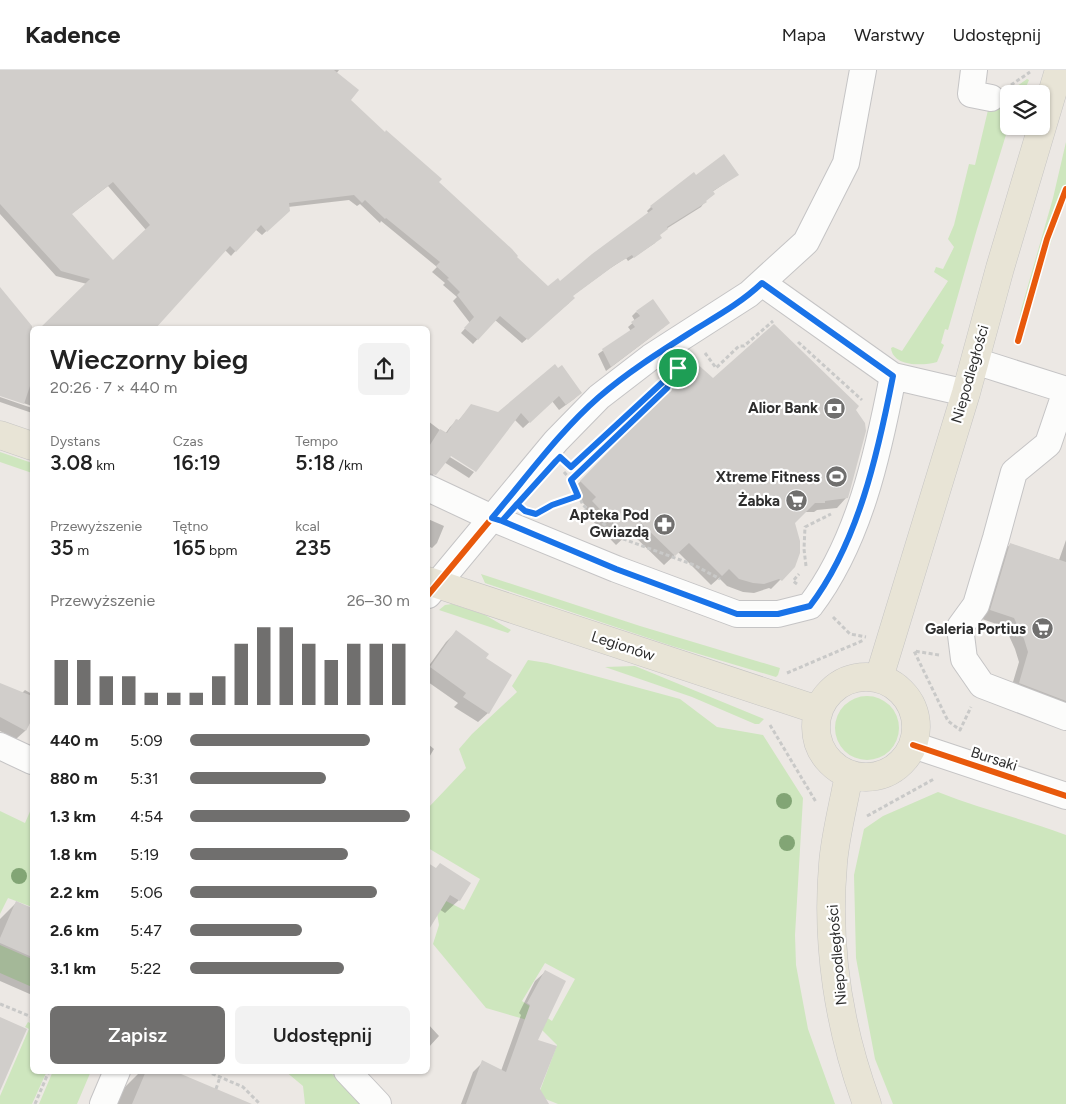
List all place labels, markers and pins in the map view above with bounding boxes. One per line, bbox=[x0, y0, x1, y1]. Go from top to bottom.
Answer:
pin bbox=[657, 347, 699, 389]
bank icon: Alior Bank bbox=[822, 396, 846, 420]
place label: Alior Bank bbox=[748, 399, 818, 417]
sports icon: Xtreme Fitness bbox=[824, 465, 848, 489]
place label: Xtreme Fitness bbox=[716, 468, 820, 486]
supermarket icon: Żabka bbox=[784, 489, 808, 513]
place label: Żabka bbox=[738, 491, 780, 510]
place label: Apteka Pod Gwiazdą bbox=[569, 506, 649, 541]
pharmacy icon: Apteka Pod Gwiazdą bbox=[653, 512, 677, 536]
supermarket icon: Galeria Portius bbox=[1030, 617, 1054, 641]
place label: Galeria Portius bbox=[925, 620, 1026, 638]

